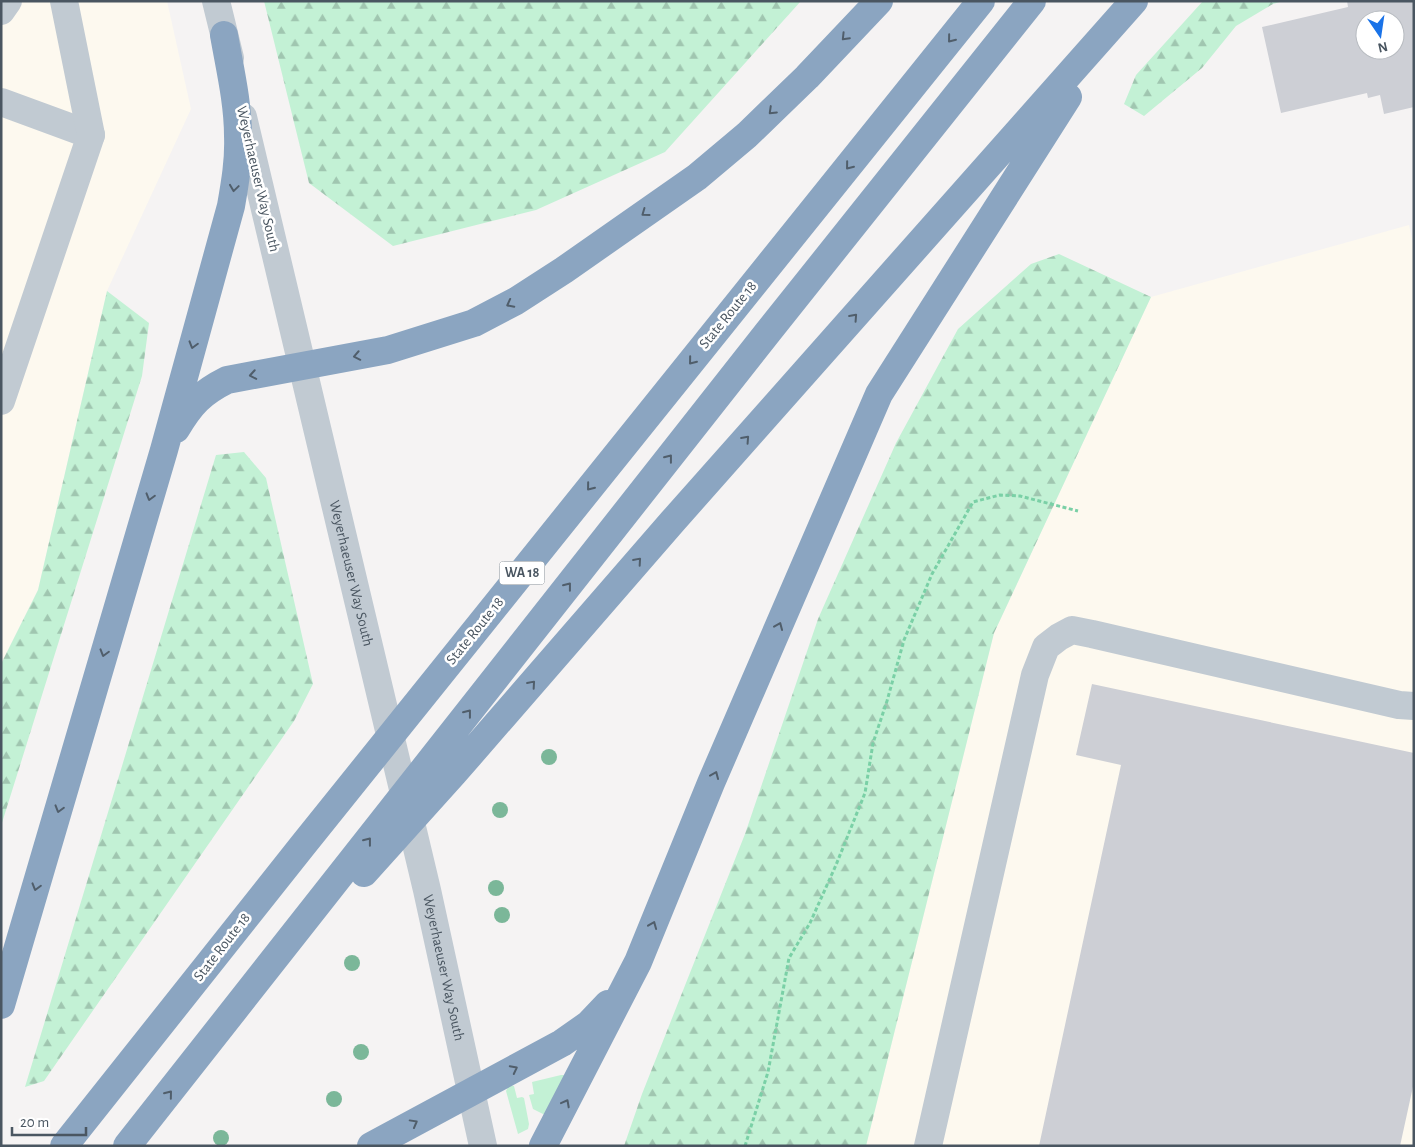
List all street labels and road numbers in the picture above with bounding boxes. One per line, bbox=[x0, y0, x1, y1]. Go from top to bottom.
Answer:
street label: Weyerhaeuser Way South bbox=[234, 105, 282, 253]
street label: State Route 18 bbox=[696, 278, 760, 352]
street label: Weyerhaeuser Way South bbox=[327, 499, 376, 648]
road number: WA 18 bbox=[500, 562, 544, 584]
street label: State Route 18 bbox=[443, 594, 507, 668]
street label: Weyerhaeuser Way South bbox=[421, 893, 467, 1042]
street label: State Route 18 bbox=[191, 910, 253, 984]

